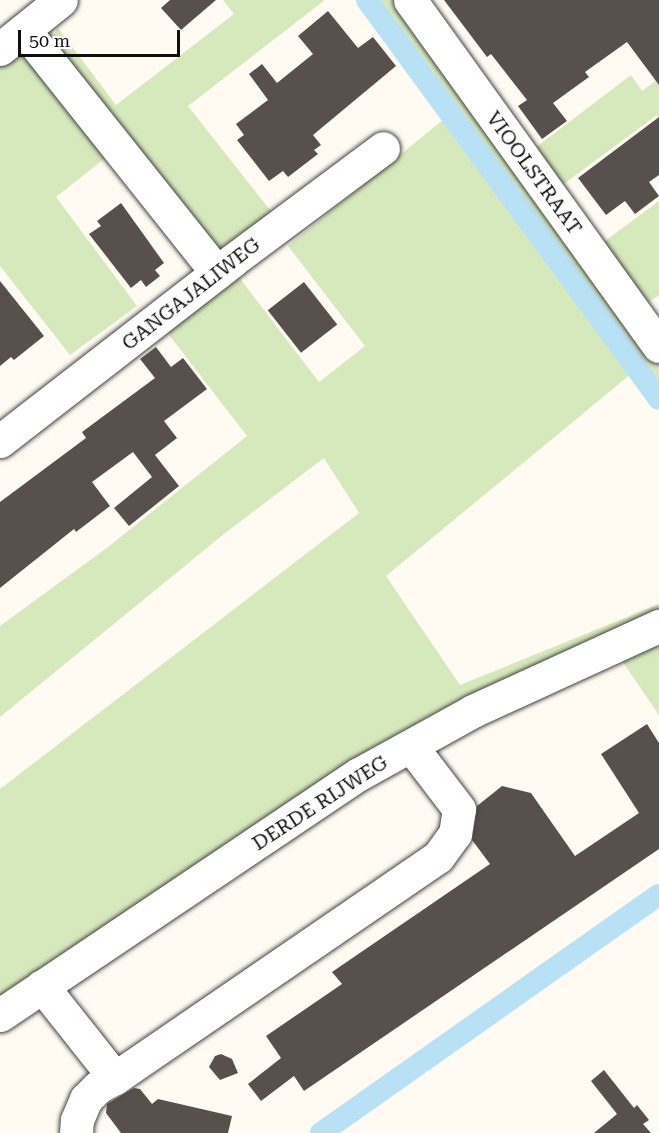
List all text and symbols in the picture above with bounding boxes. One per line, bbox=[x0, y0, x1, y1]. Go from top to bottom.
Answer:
scale bar bbox=[21, 18, 183, 56]
text: 50 m bbox=[29, 30, 70, 51]
street label: VIOOLSTRAAT bbox=[481, 107, 587, 239]
street label: GANGAJALIWEG bbox=[117, 233, 265, 355]
street label: DERDE RIJWEG bbox=[248, 750, 392, 856]

